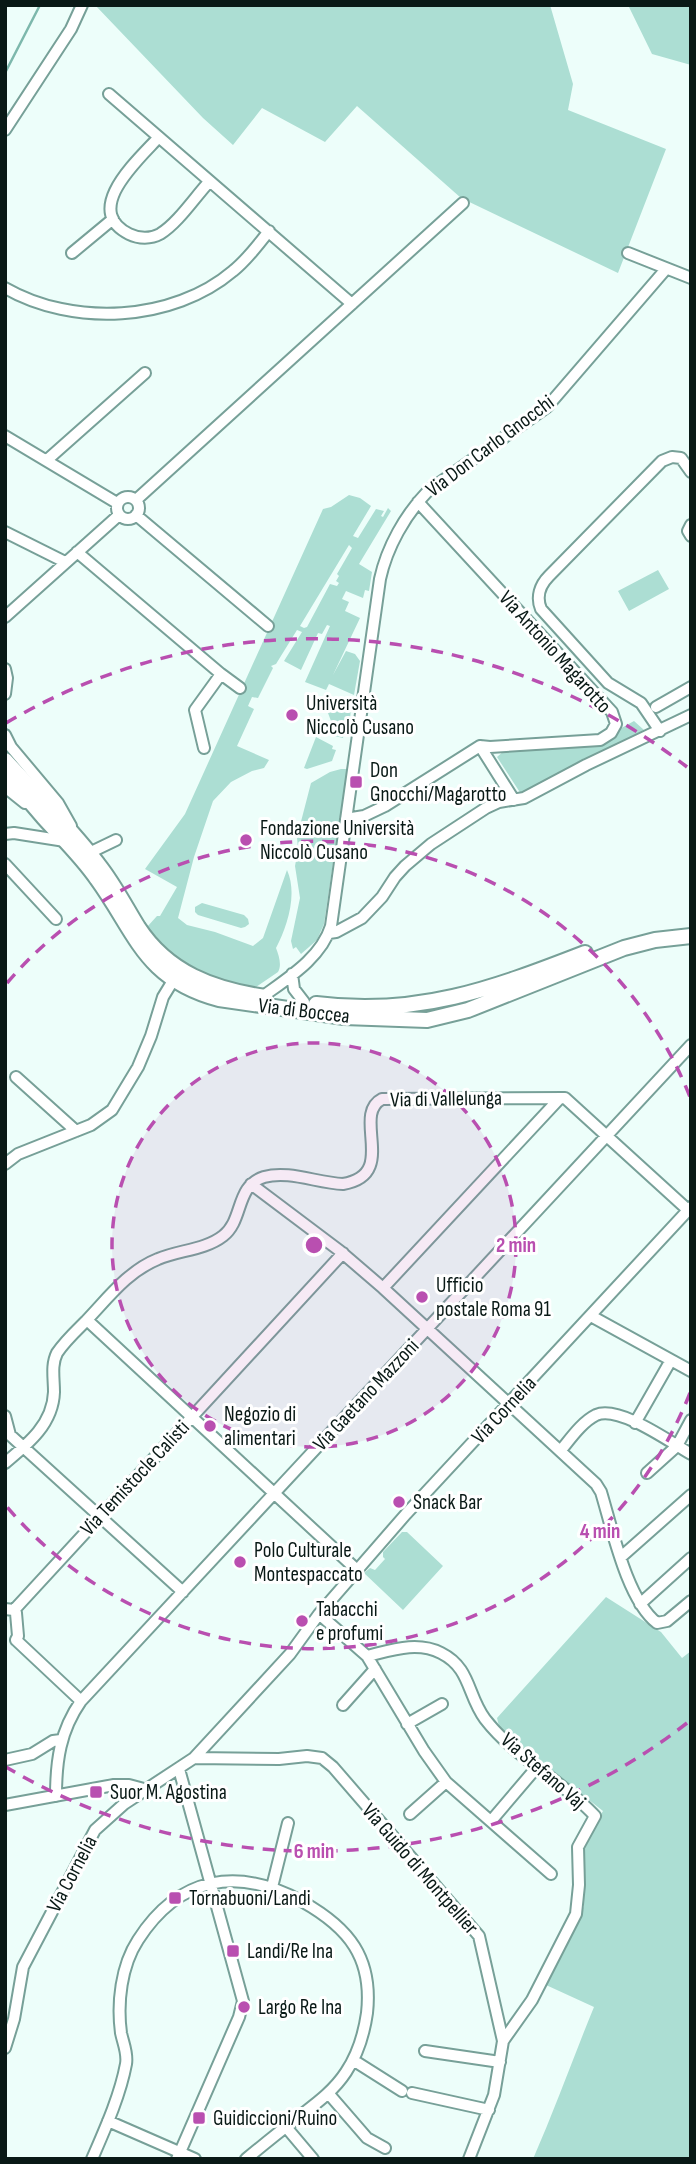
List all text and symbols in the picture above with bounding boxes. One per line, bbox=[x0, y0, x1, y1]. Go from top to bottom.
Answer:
street label: Via Don Carlo Gnocchi bbox=[421, 390, 559, 502]
street label: Via Antonio Magarotto bbox=[494, 586, 616, 718]
place label: Università Niccolò Cusano bbox=[306, 691, 414, 740]
marker: Università Niccolò Cusano bbox=[284, 707, 300, 723]
place label: Don Gnocchi/Magarotto bbox=[370, 758, 506, 807]
marker: Don Gnocchi/Magarotto bbox=[348, 774, 364, 790]
place label: Fondazione Università Niccolò Cusano bbox=[260, 816, 414, 865]
marker: Fondazione Università Niccolò Cusano bbox=[238, 832, 254, 848]
street label: Via di Boccea bbox=[257, 993, 351, 1029]
street label: Via di Vallelunga bbox=[390, 1086, 502, 1112]
centre of rings bbox=[302, 1233, 326, 1257]
text: 2 min bbox=[496, 1233, 536, 1258]
place label: Ufficio postale Roma 91 bbox=[436, 1273, 551, 1322]
marker: Ufficio postale Roma 91 bbox=[414, 1289, 430, 1305]
street label: Via Gaetano Mazzoni bbox=[308, 1334, 424, 1456]
street label: Via Cornelia bbox=[466, 1371, 542, 1449]
place label: Negozio di alimentari bbox=[224, 1402, 296, 1451]
street label: Via Temistocle Calisti bbox=[75, 1415, 195, 1541]
marker: Negozio di alimentari bbox=[202, 1418, 218, 1434]
place label: Snack Bar bbox=[413, 1490, 482, 1515]
marker: Snack Bar bbox=[391, 1494, 407, 1510]
text: 4 min bbox=[580, 1519, 620, 1544]
place label: Polo Culturale Montespaccato bbox=[254, 1538, 363, 1587]
marker: Polo Culturale Montespaccato bbox=[232, 1554, 248, 1570]
place label: Tabacchi e profumi bbox=[316, 1597, 383, 1646]
marker: Tabacchi e profumi bbox=[294, 1613, 310, 1629]
street label: Via Stefano Vaj bbox=[496, 1727, 590, 1815]
place label: Suor M. Agostina bbox=[110, 1780, 227, 1805]
marker: Suor M. Agostina bbox=[88, 1784, 104, 1800]
street label: Via Guido di Montpellier bbox=[356, 1798, 484, 1940]
street label: Via Cornelia bbox=[41, 1831, 103, 1917]
text: 6 min bbox=[294, 1839, 334, 1864]
place label: Tornabuoni/Landi bbox=[189, 1886, 311, 1911]
marker: Tornabuoni/Landi bbox=[167, 1890, 183, 1906]
place label: Landi/Re Ina bbox=[247, 1939, 333, 1964]
marker: Landi/Re Ina bbox=[225, 1943, 241, 1959]
place label: Largo Re Ina bbox=[258, 1995, 342, 2020]
marker: Largo Re Ina bbox=[236, 1999, 252, 2015]
place label: Guidiccioni/Ruino bbox=[213, 2106, 337, 2131]
marker: Guidiccioni/Ruino bbox=[191, 2110, 207, 2126]

